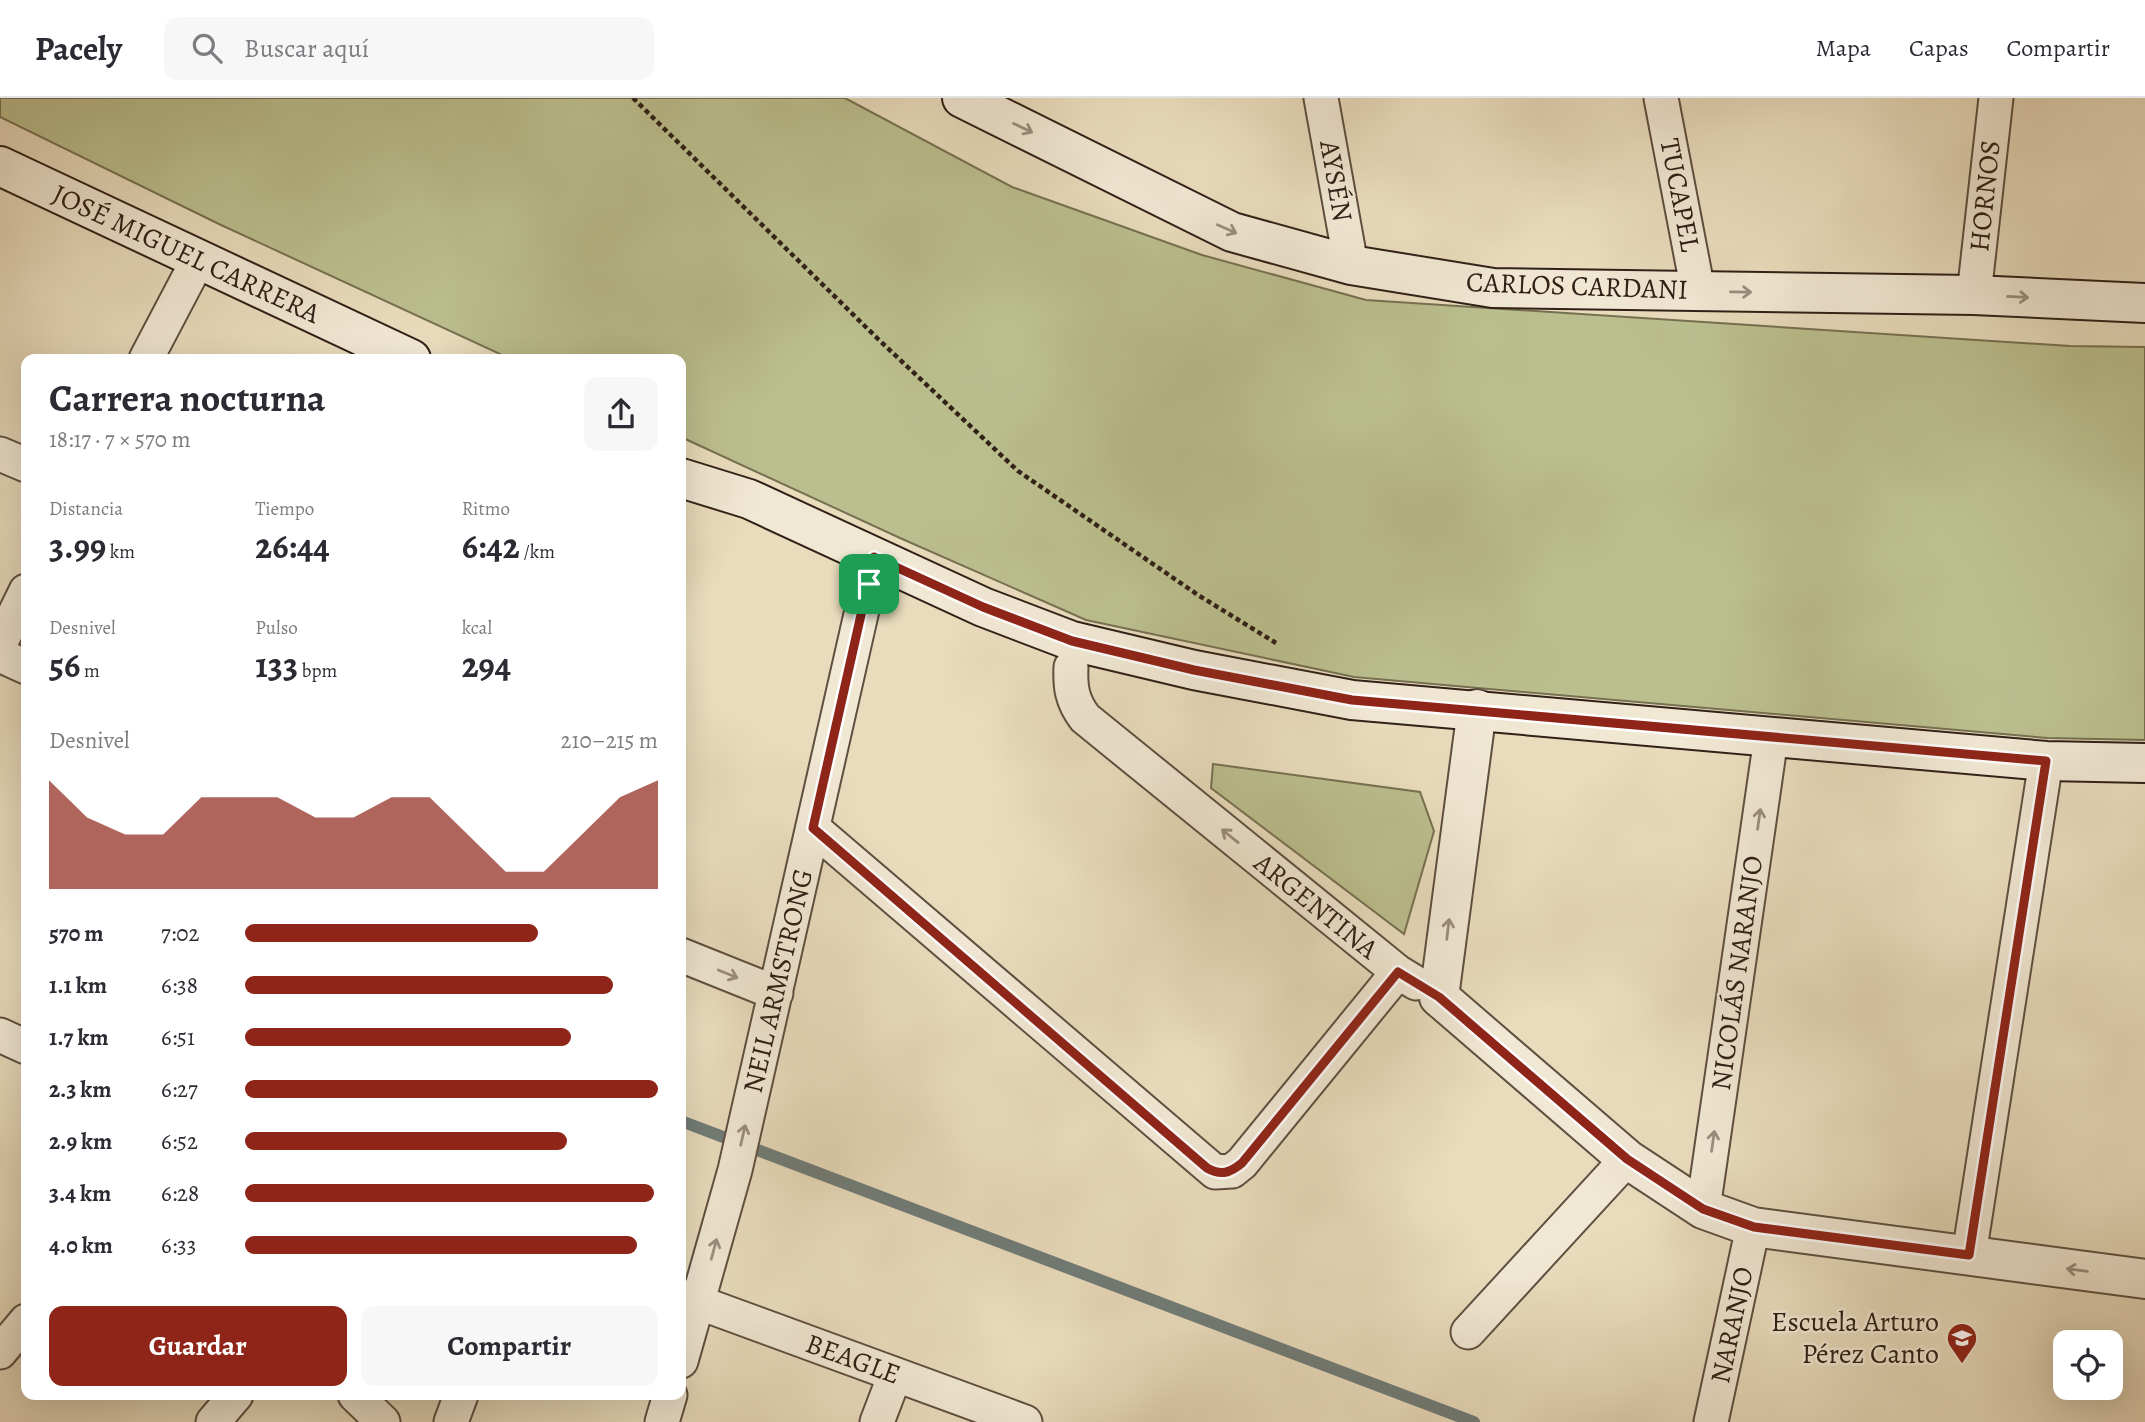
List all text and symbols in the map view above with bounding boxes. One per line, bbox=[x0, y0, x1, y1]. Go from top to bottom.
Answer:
search box bbox=[164, 17, 654, 80]
text: Pacely bbox=[35, 26, 122, 71]
icon: search bbox=[188, 29, 226, 67]
text: Buscar aquí bbox=[244, 31, 369, 66]
text: Mapa bbox=[1816, 32, 1871, 64]
text: Capas bbox=[1909, 32, 1969, 64]
text: Compartir bbox=[2007, 32, 2110, 64]
one-way arrow bbox=[1012, 122, 1033, 136]
street label: TUCAPEL bbox=[1650, 135, 1710, 256]
street label: AYSÉN bbox=[1310, 136, 1362, 225]
street label: HORNOS bbox=[1960, 138, 2010, 254]
street label: JOSÉ MIGUEL CARRERA bbox=[46, 175, 327, 333]
one-way arrow bbox=[1216, 223, 1237, 236]
street label: CARLOS CARDANI bbox=[1465, 263, 1689, 309]
one-way arrow bbox=[1730, 285, 1753, 299]
one-way arrow bbox=[2006, 290, 2029, 303]
text: Carrera nocturna bbox=[49, 372, 325, 424]
button: share bbox=[584, 377, 658, 451]
text: 18:17 · 7 × 570 m bbox=[49, 424, 191, 455]
text: Distancia bbox=[49, 496, 123, 522]
text: Tiempo bbox=[255, 496, 314, 522]
text: Ritmo bbox=[462, 496, 510, 522]
text: 3.99 bbox=[49, 522, 106, 570]
text: 26:44 bbox=[255, 522, 330, 570]
text: 6:42 bbox=[462, 522, 520, 570]
text: km bbox=[106, 539, 135, 565]
text: /km bbox=[520, 539, 555, 565]
pin bbox=[839, 554, 899, 614]
icon: arrive bbox=[850, 565, 888, 603]
text: Desnivel bbox=[49, 615, 116, 641]
text: Pulso bbox=[255, 615, 298, 641]
text: kcal bbox=[462, 615, 492, 641]
text: 56 bbox=[49, 641, 80, 689]
text: 133 bbox=[255, 641, 298, 689]
text: 294 bbox=[462, 641, 511, 689]
text: m bbox=[80, 658, 100, 684]
text: bpm bbox=[298, 658, 337, 684]
text: Desnivel bbox=[49, 725, 130, 756]
text: 210–215 m bbox=[561, 725, 658, 756]
one-way arrow bbox=[1753, 808, 1766, 831]
one-way arrow bbox=[1222, 828, 1240, 843]
street label: ARGENTINA bbox=[1245, 844, 1387, 968]
street label: NICOLÁS NARANJO bbox=[1702, 853, 1772, 1093]
street label: NEIL ARMSTRONG bbox=[734, 865, 822, 1097]
text: 570 m bbox=[49, 918, 104, 949]
text: 7:02 bbox=[161, 918, 199, 949]
one-way arrow bbox=[1442, 918, 1455, 941]
one-way arrow bbox=[717, 968, 739, 981]
text: 1.1 km bbox=[49, 970, 107, 1001]
text: 6:38 bbox=[161, 970, 198, 1001]
text: 1.7 km bbox=[49, 1022, 109, 1053]
text: 6:51 bbox=[161, 1022, 195, 1053]
text: 2.3 km bbox=[49, 1074, 112, 1105]
text: 6:27 bbox=[161, 1074, 198, 1105]
one-way arrow bbox=[738, 1124, 751, 1146]
text: 2.9 km bbox=[49, 1126, 112, 1157]
text: 6:52 bbox=[161, 1126, 198, 1157]
one-way arrow bbox=[1706, 1130, 1719, 1153]
text: 3.4 km bbox=[49, 1178, 111, 1209]
text: 6:28 bbox=[161, 1178, 199, 1209]
text: 4.0 km bbox=[49, 1230, 113, 1261]
text: 6:33 bbox=[161, 1230, 196, 1261]
one-way arrow bbox=[708, 1238, 721, 1261]
street label: NARANJO bbox=[1701, 1263, 1763, 1387]
one-way arrow bbox=[2067, 1263, 2089, 1276]
place label: Escuela Arturo Pérez Canto bbox=[1771, 1303, 1939, 1373]
button: Guardar bbox=[49, 1306, 347, 1386]
button: Compartir bbox=[361, 1306, 658, 1386]
school or university icon: Escuela Arturo Pérez Canto bbox=[1945, 1321, 1979, 1365]
street label: BEAGLE bbox=[800, 1324, 906, 1394]
map controls bbox=[2053, 1330, 2123, 1400]
button: locate bbox=[2053, 1330, 2123, 1400]

